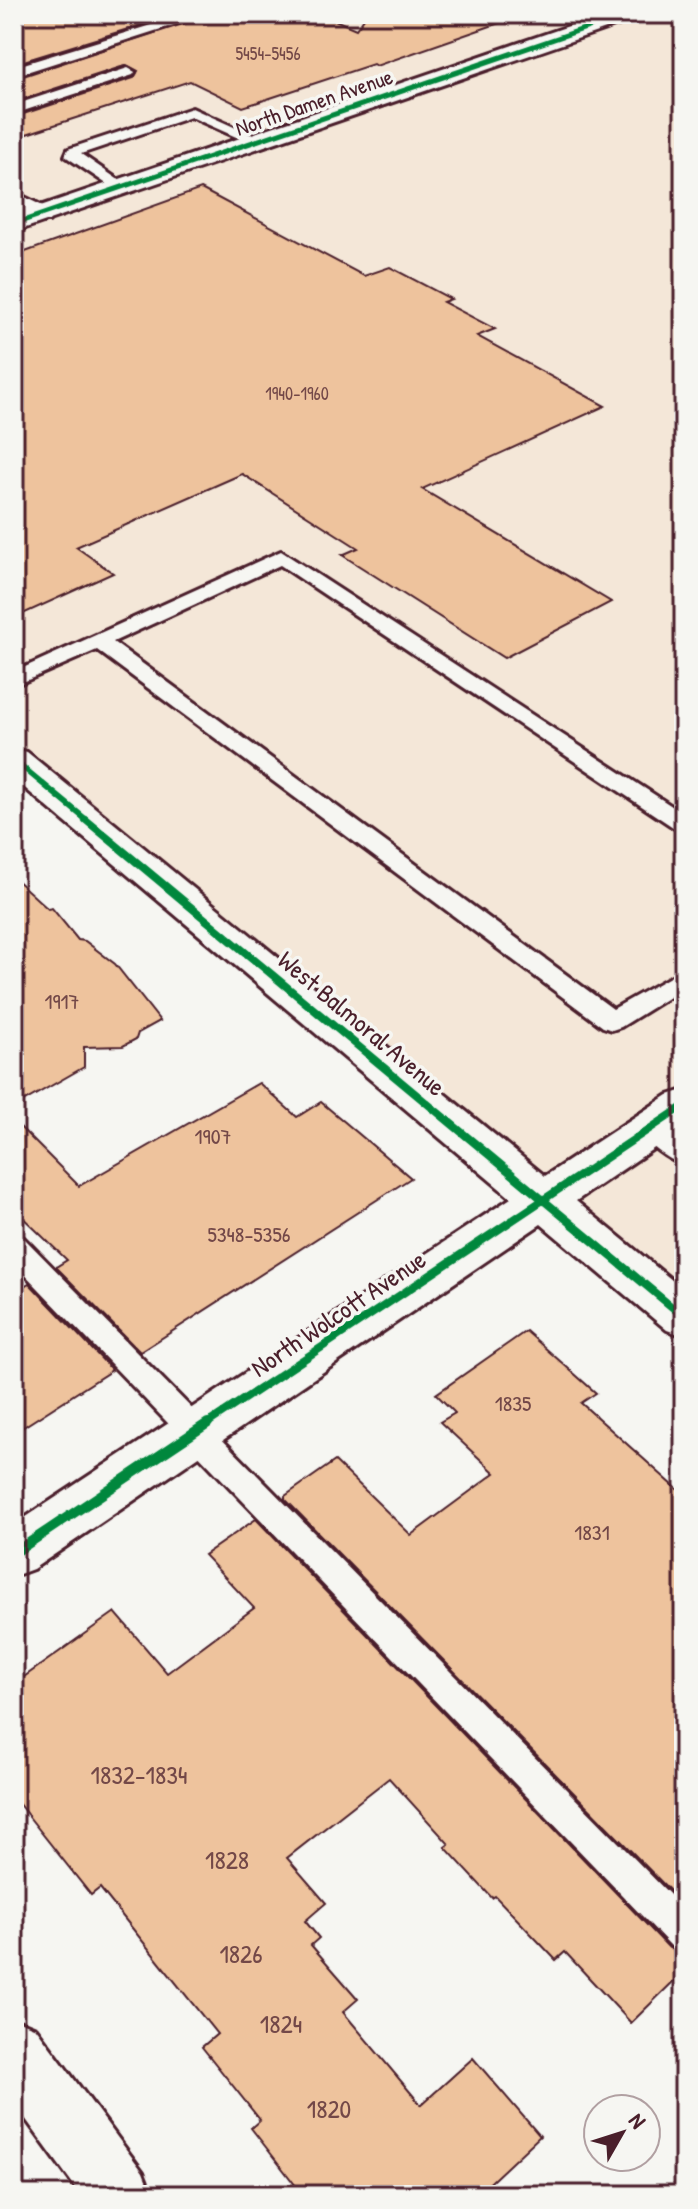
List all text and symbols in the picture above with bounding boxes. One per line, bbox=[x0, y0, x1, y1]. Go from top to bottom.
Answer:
house number: 5454-5456 bbox=[235, 41, 301, 66]
street label: North Damen Avenue bbox=[231, 61, 397, 143]
house number: 1940-1960 bbox=[265, 381, 329, 406]
street label: West Balmoral Avenue bbox=[271, 942, 453, 1104]
house number: 1917 bbox=[45, 986, 79, 1016]
house number: 1907 bbox=[195, 1121, 231, 1151]
house number: 5348-5356 bbox=[207, 1219, 291, 1249]
street label: North Wolcott Avenue bbox=[244, 1241, 432, 1385]
house number: 1835 bbox=[495, 1388, 531, 1418]
house number: 1831 bbox=[574, 1517, 610, 1547]
house number: 1832-1834 bbox=[90, 1757, 188, 1792]
house number: 1828 bbox=[205, 1842, 249, 1877]
house number: 1826 bbox=[219, 1936, 263, 1971]
house number: 1824 bbox=[260, 2006, 302, 2041]
house number: 1820 bbox=[307, 2091, 351, 2126]
north arrow bbox=[582, 2093, 662, 2173]
text: N bbox=[622, 2106, 653, 2135]

